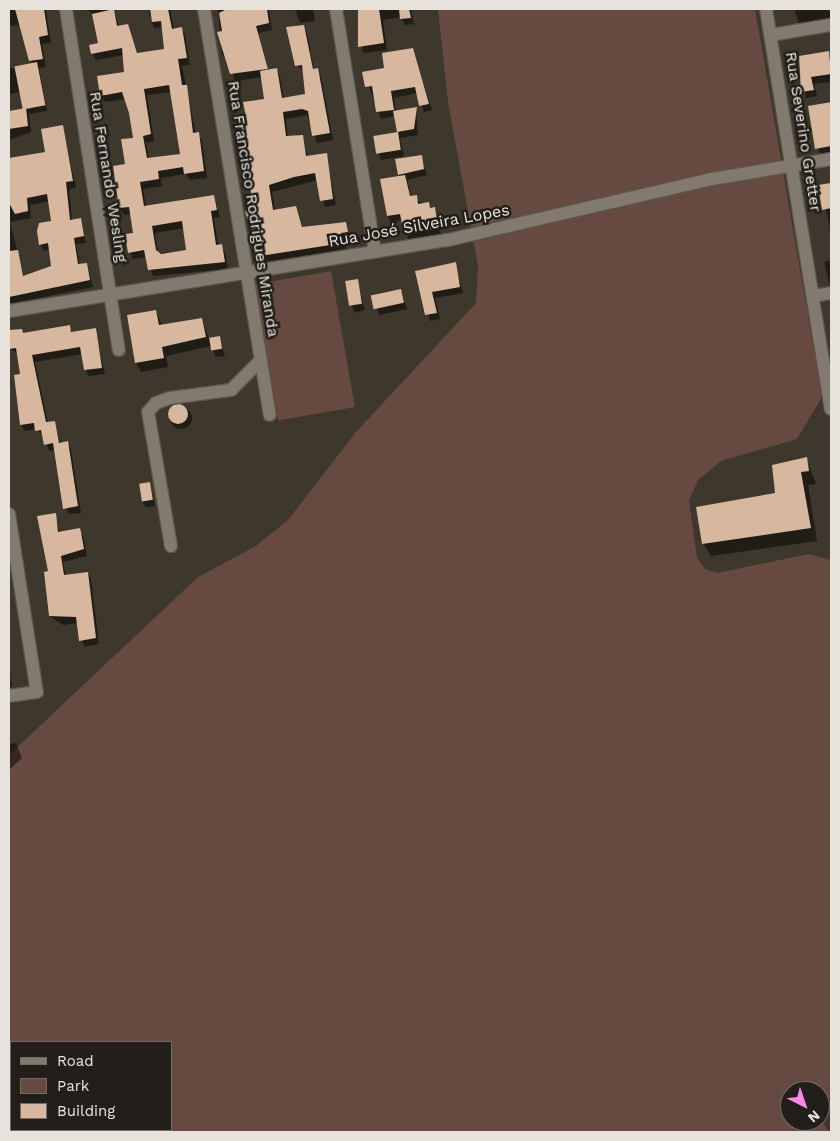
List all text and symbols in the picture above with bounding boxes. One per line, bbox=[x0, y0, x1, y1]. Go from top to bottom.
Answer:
street label: Rua Severino Gretter bbox=[781, 50, 825, 214]
street label: Rua Francisco Rodrigues Miranda bbox=[223, 79, 283, 339]
street label: Rua Fernando Wesling bbox=[85, 90, 131, 264]
street label: Rua José Silveira Lopes bbox=[326, 201, 512, 251]
legend bbox=[10, 1041, 172, 1131]
text: Road bbox=[57, 1052, 94, 1070]
text: Park bbox=[57, 1077, 89, 1095]
north arrow bbox=[780, 1081, 830, 1131]
text: Building bbox=[57, 1102, 115, 1120]
text: N bbox=[805, 1107, 823, 1126]

